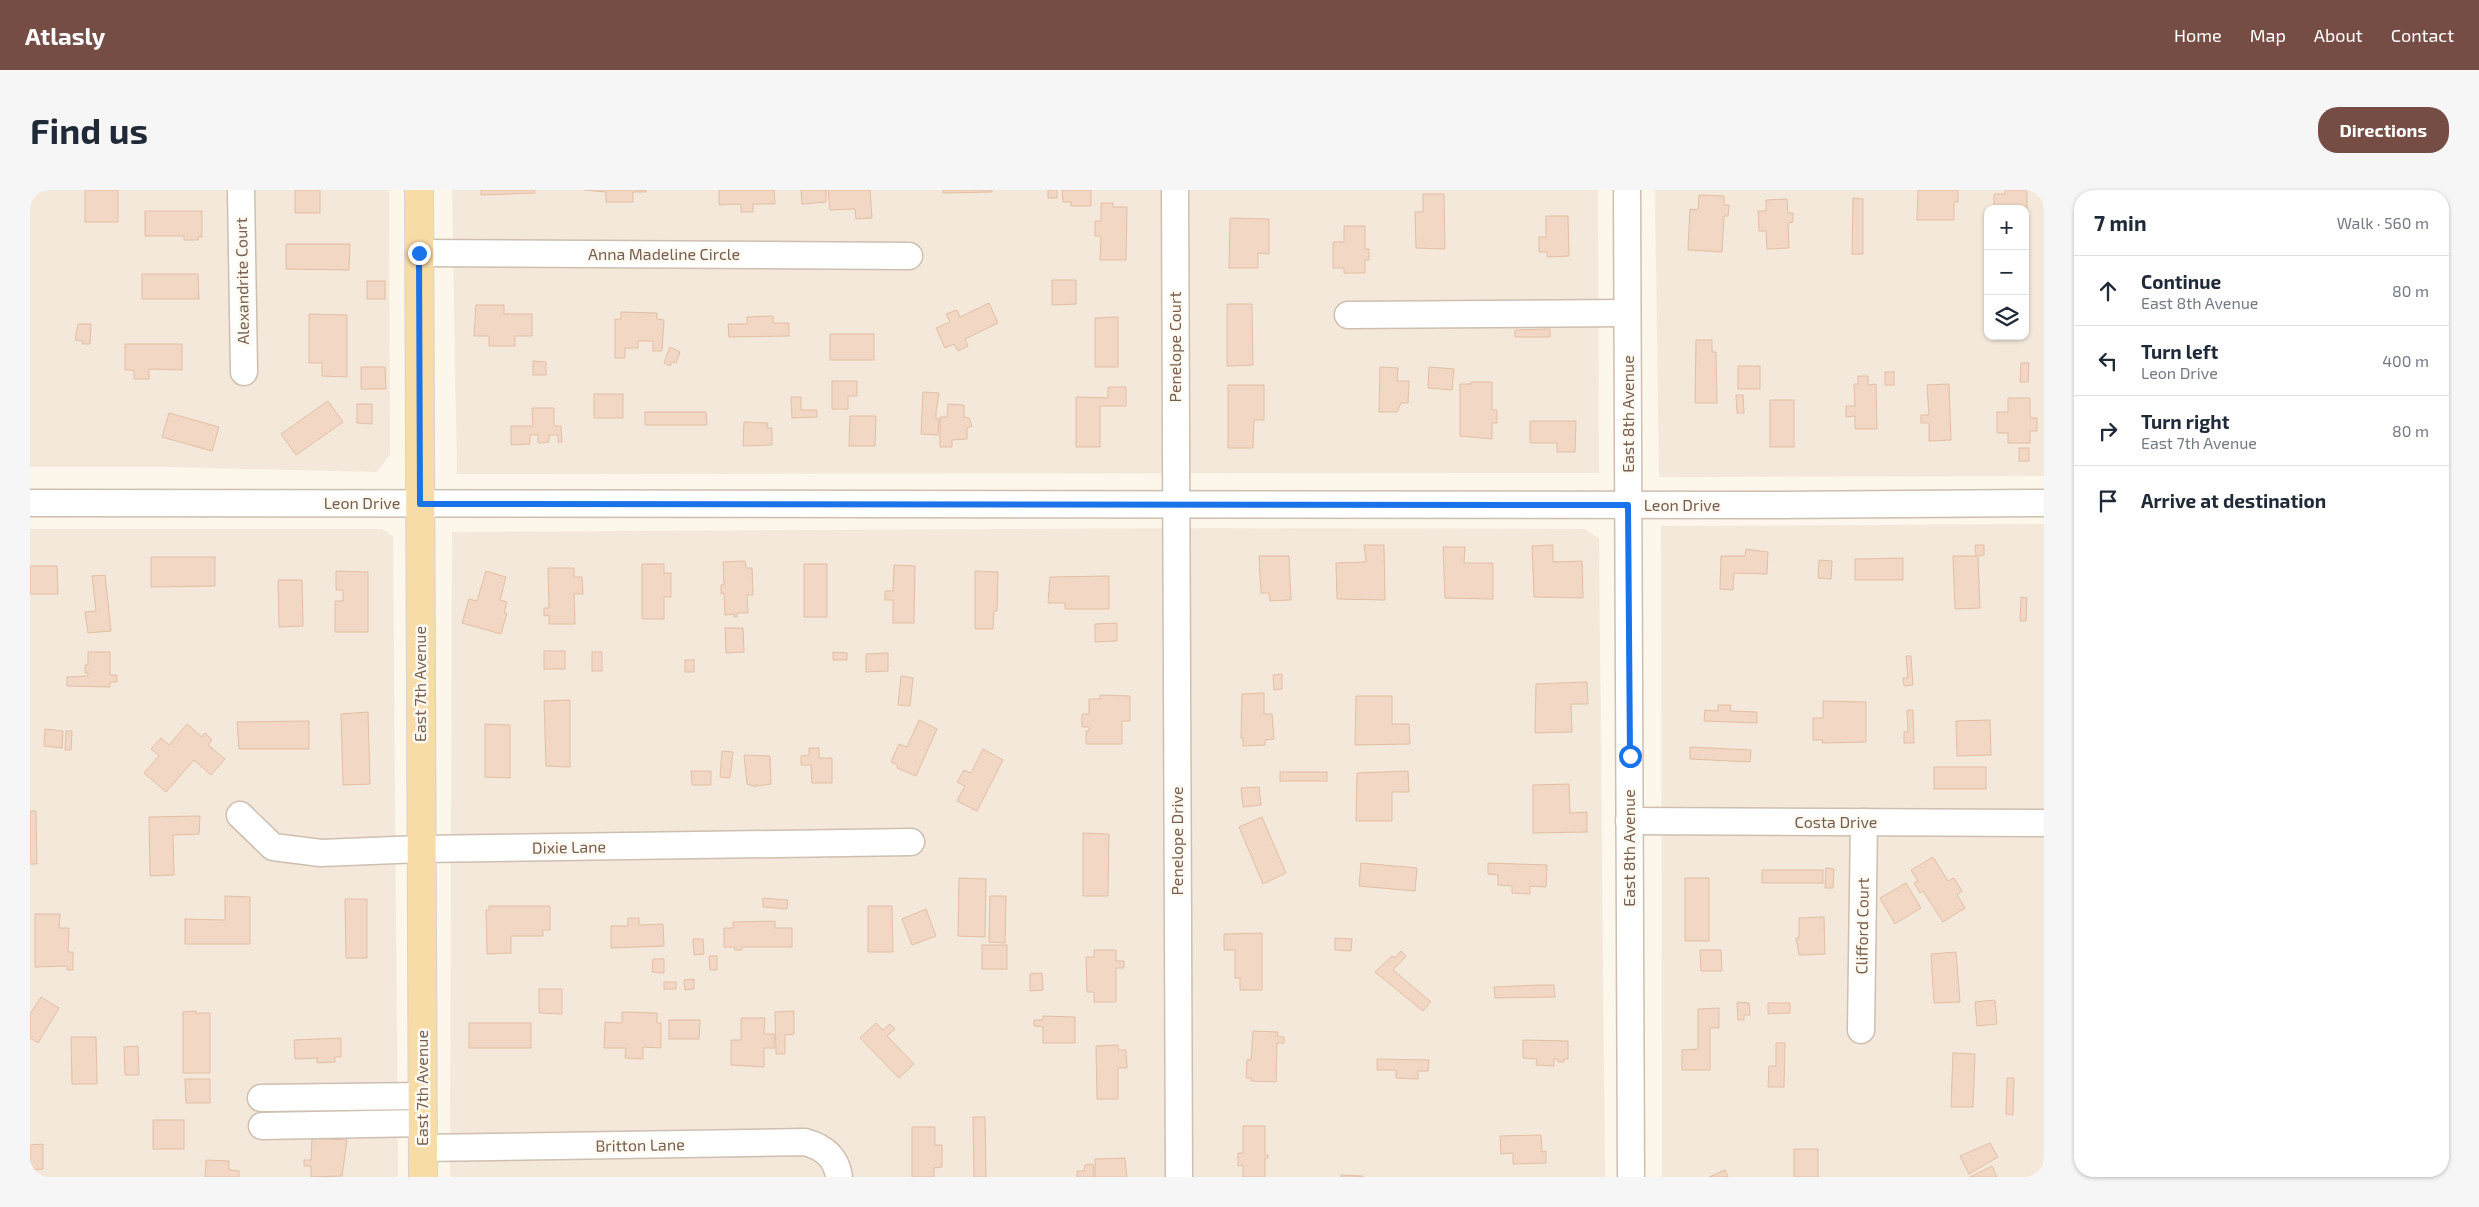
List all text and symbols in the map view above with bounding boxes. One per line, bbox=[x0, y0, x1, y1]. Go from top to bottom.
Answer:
text: Atlasly bbox=[25, 21, 105, 50]
text: Home bbox=[2174, 24, 2222, 46]
text: Map bbox=[2250, 24, 2286, 46]
text: About bbox=[2314, 24, 2363, 46]
text: Contact bbox=[2391, 24, 2454, 46]
button: Directions bbox=[2318, 107, 2449, 153]
text: Find us bbox=[30, 109, 148, 151]
map controls bbox=[1984, 205, 2029, 340]
button: + bbox=[1984, 205, 2029, 250]
text: 7 min bbox=[2094, 210, 2147, 235]
text: Walk · 560 m bbox=[2337, 213, 2429, 232]
street label: Alexandrite Court bbox=[231, 217, 252, 345]
route end bbox=[408, 242, 431, 265]
street label: Anna Madeline Circle bbox=[588, 244, 740, 263]
button: − bbox=[1984, 250, 2029, 295]
text: Continue bbox=[2141, 270, 2221, 293]
icon: ahead bbox=[2094, 277, 2122, 305]
text: 80 m bbox=[2392, 281, 2429, 300]
street label: Penelope Court bbox=[1165, 292, 1184, 402]
text: East 8th Avenue bbox=[2141, 293, 2258, 312]
button: layers bbox=[1984, 295, 2029, 340]
text: Turn left bbox=[2141, 340, 2218, 363]
icon: left bbox=[2094, 347, 2122, 375]
text: 400 m bbox=[2382, 351, 2429, 370]
street label: East 8th Avenue bbox=[1618, 355, 1637, 473]
text: Leon Drive bbox=[2141, 363, 2218, 382]
text: Turn right bbox=[2141, 410, 2229, 433]
icon: right bbox=[2094, 417, 2122, 445]
text: 80 m bbox=[2392, 421, 2429, 440]
text: East 7th Avenue bbox=[2141, 433, 2257, 452]
icon: arrive bbox=[2094, 487, 2122, 515]
text: Arrive at destination bbox=[2141, 489, 2326, 512]
street label: Leon Drive bbox=[324, 493, 400, 512]
street label: Leon Drive bbox=[1644, 495, 1720, 514]
street label: East 7th Avenue bbox=[410, 626, 429, 742]
route start bbox=[1619, 745, 1642, 768]
street label: Penelope Drive bbox=[1167, 786, 1186, 896]
street label: East 8th Avenue bbox=[1619, 789, 1638, 907]
street label: Costa Drive bbox=[1795, 812, 1877, 831]
street label: Dixie Lane bbox=[532, 836, 606, 857]
street label: Clifford Court bbox=[1851, 877, 1872, 975]
street label: East 7th Avenue bbox=[412, 1030, 431, 1146]
street label: Britton Lane bbox=[595, 1134, 685, 1155]

